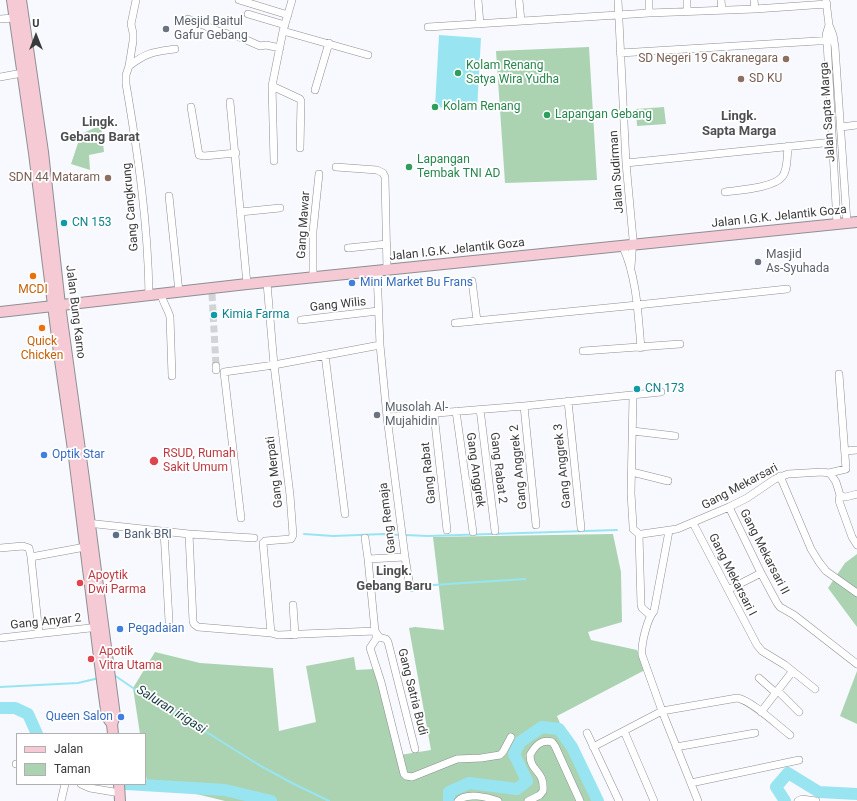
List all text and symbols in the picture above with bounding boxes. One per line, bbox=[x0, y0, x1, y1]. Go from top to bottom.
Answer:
place label: Mesjid Baitul Gafur Gebang bbox=[174, 15, 248, 43]
north arrow bbox=[16, 16, 56, 56]
text: U bbox=[32, 17, 40, 30]
marker: Mesjid Baitul Gafur Gebang bbox=[161, 24, 171, 34]
place label: SD Negeri 19 Cakranegara bbox=[638, 52, 778, 66]
marker: SD Negeri 19 Cakranegara bbox=[781, 54, 791, 64]
place label: Kolam Renang Satya Wira Yudha bbox=[466, 59, 559, 87]
street label: Jalan Sapta Marga bbox=[817, 61, 839, 163]
marker: Kolam Renang Satya Wira Yudha bbox=[453, 68, 463, 78]
place label: SD KU bbox=[749, 72, 782, 86]
marker: SD KU bbox=[736, 74, 746, 84]
place label: Kolam Renang bbox=[443, 100, 520, 114]
marker: Kolam Renang bbox=[430, 102, 440, 112]
place label: Lapangan Gebang bbox=[555, 108, 652, 122]
district label: Lingk. Sapta Marga bbox=[702, 109, 776, 140]
marker: Lapangan Gebang bbox=[542, 110, 552, 120]
district label: Lingk. Gebang Barat bbox=[60, 115, 140, 146]
street label: Jalan Sudirman bbox=[607, 130, 627, 214]
place label: Lapangan Tembak TNI AD bbox=[417, 153, 500, 181]
street label: Gang Cangkrung bbox=[120, 162, 142, 252]
marker: Lapangan Tembak TNI AD bbox=[404, 162, 414, 172]
place label: SDN 44 Mataram bbox=[9, 171, 100, 185]
marker: SDN 44 Mataram bbox=[103, 173, 113, 183]
street label: Gang Mawar bbox=[294, 191, 314, 259]
street label: Jalan I.G.K. Jelantik Goza bbox=[711, 203, 847, 231]
place label: CN 153 bbox=[72, 216, 112, 230]
marker: CN 153 bbox=[59, 218, 69, 228]
street label: Jalan I.G.K. Jelantik Goza bbox=[389, 236, 525, 264]
place label: Masjid As-Syuhada bbox=[766, 248, 829, 276]
marker: Masjid As-Syuhada bbox=[753, 257, 763, 267]
street label: Jalan Bung Karno bbox=[62, 264, 88, 360]
marker: MCDI bbox=[28, 271, 38, 281]
place label: Mini Market Bu Frans bbox=[360, 276, 473, 290]
marker: Mini Market Bu Frans bbox=[347, 278, 357, 288]
place label: MCDI bbox=[18, 283, 48, 297]
street label: Gang Wilis bbox=[309, 295, 367, 315]
place label: Kimia Farma bbox=[222, 308, 289, 322]
marker: Kimia Farma bbox=[209, 310, 219, 320]
marker: Quick Chicken bbox=[37, 323, 47, 333]
place label: Quick Chicken bbox=[21, 335, 63, 363]
place label: CN 173 bbox=[645, 382, 685, 396]
marker: CN 173 bbox=[632, 384, 642, 394]
place label: Musolah Al- Mujahidin bbox=[385, 401, 448, 429]
marker: Musolah Al- Mujahidin bbox=[372, 410, 382, 420]
street label: Gang Anggrek 3 bbox=[551, 423, 575, 509]
street label: Gang Anggrek 2 bbox=[507, 424, 531, 510]
street label: Gang Rabat 2 bbox=[486, 431, 510, 505]
street label: Gang Anggrek bbox=[463, 432, 487, 508]
street label: Gang Merpati bbox=[263, 435, 287, 509]
street label: Gang Rabat bbox=[419, 441, 439, 505]
place label: RSUD, Rumah Sakit Umum bbox=[163, 447, 236, 475]
place label: Optik Star bbox=[52, 448, 105, 462]
marker: Optik Star bbox=[39, 450, 49, 460]
marker: RSUD, Rumah Sakit Umum bbox=[148, 455, 160, 467]
street label: Gang Mekarsari bbox=[699, 461, 781, 513]
street label: Gang Remaja bbox=[377, 482, 399, 554]
street label: Gang Mekarsari II bbox=[736, 507, 792, 597]
place label: Bank BRI bbox=[124, 528, 172, 542]
marker: Bank BRI bbox=[111, 530, 121, 540]
street label: Gang Mekarsari I bbox=[705, 531, 759, 619]
district label: Lingk. Gebang Baru bbox=[356, 564, 432, 595]
place label: Apoytik Dwi Parma bbox=[88, 569, 146, 597]
marker: Apoytik Dwi Parma bbox=[75, 578, 85, 588]
street label: Gang Anyar 2 bbox=[10, 611, 82, 633]
place label: Pegadaian bbox=[128, 622, 184, 636]
marker: Pegadaian bbox=[115, 624, 125, 634]
place label: Apotik Vitra Utama bbox=[99, 645, 162, 673]
street label: Gang Satria Budi bbox=[394, 647, 430, 737]
marker: Apotik Vitra Utama bbox=[86, 654, 96, 664]
water label: Saluran irigasi bbox=[133, 682, 209, 738]
place label: Queen Salon bbox=[46, 710, 113, 724]
marker: Queen Salon bbox=[116, 712, 126, 722]
legend bbox=[16, 733, 146, 785]
text: Jalan bbox=[54, 742, 83, 756]
text: Taman bbox=[54, 762, 91, 776]

